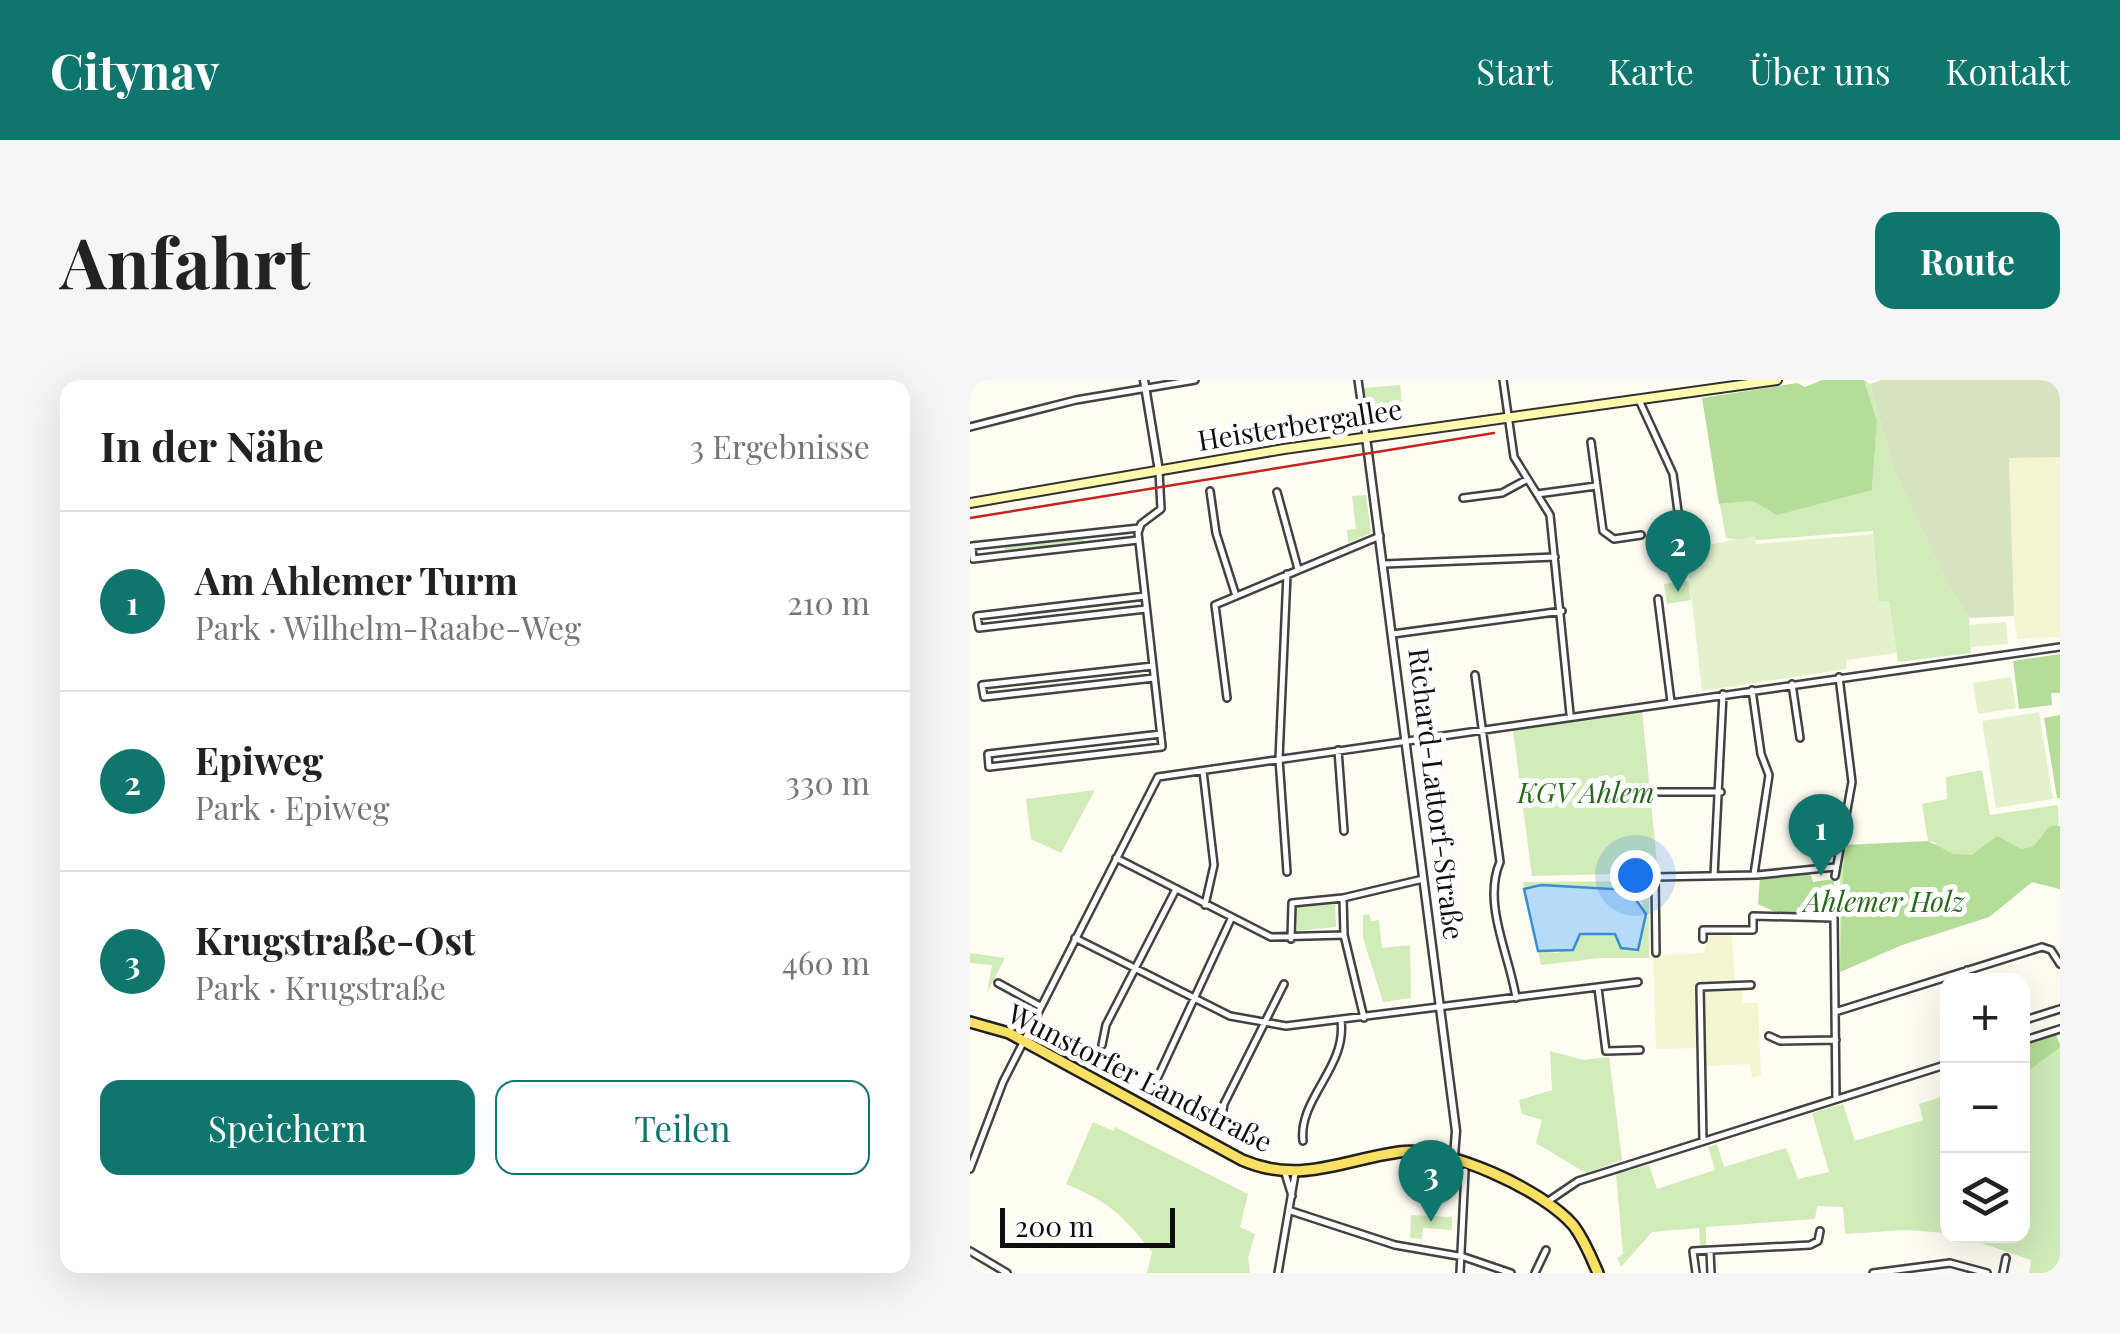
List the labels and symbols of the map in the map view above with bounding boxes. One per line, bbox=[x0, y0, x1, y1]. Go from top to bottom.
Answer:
street label: Heisterbergallee bbox=[1195, 389, 1405, 458]
pin: 2 bbox=[1646, 510, 1710, 592]
street label: Richard-Lattorf-Straße bbox=[1401, 646, 1474, 942]
park label: KGV Ahlem bbox=[1516, 773, 1655, 810]
pin: 1 bbox=[1788, 794, 1854, 876]
your location bbox=[1610, 850, 1661, 901]
park label: Ahlemer Holz bbox=[1801, 882, 1966, 919]
street label: Wunstorfer Landstraße bbox=[1001, 993, 1279, 1159]
pin: 3 bbox=[1398, 1140, 1464, 1222]
scale bar bbox=[1000, 1203, 1175, 1248]

